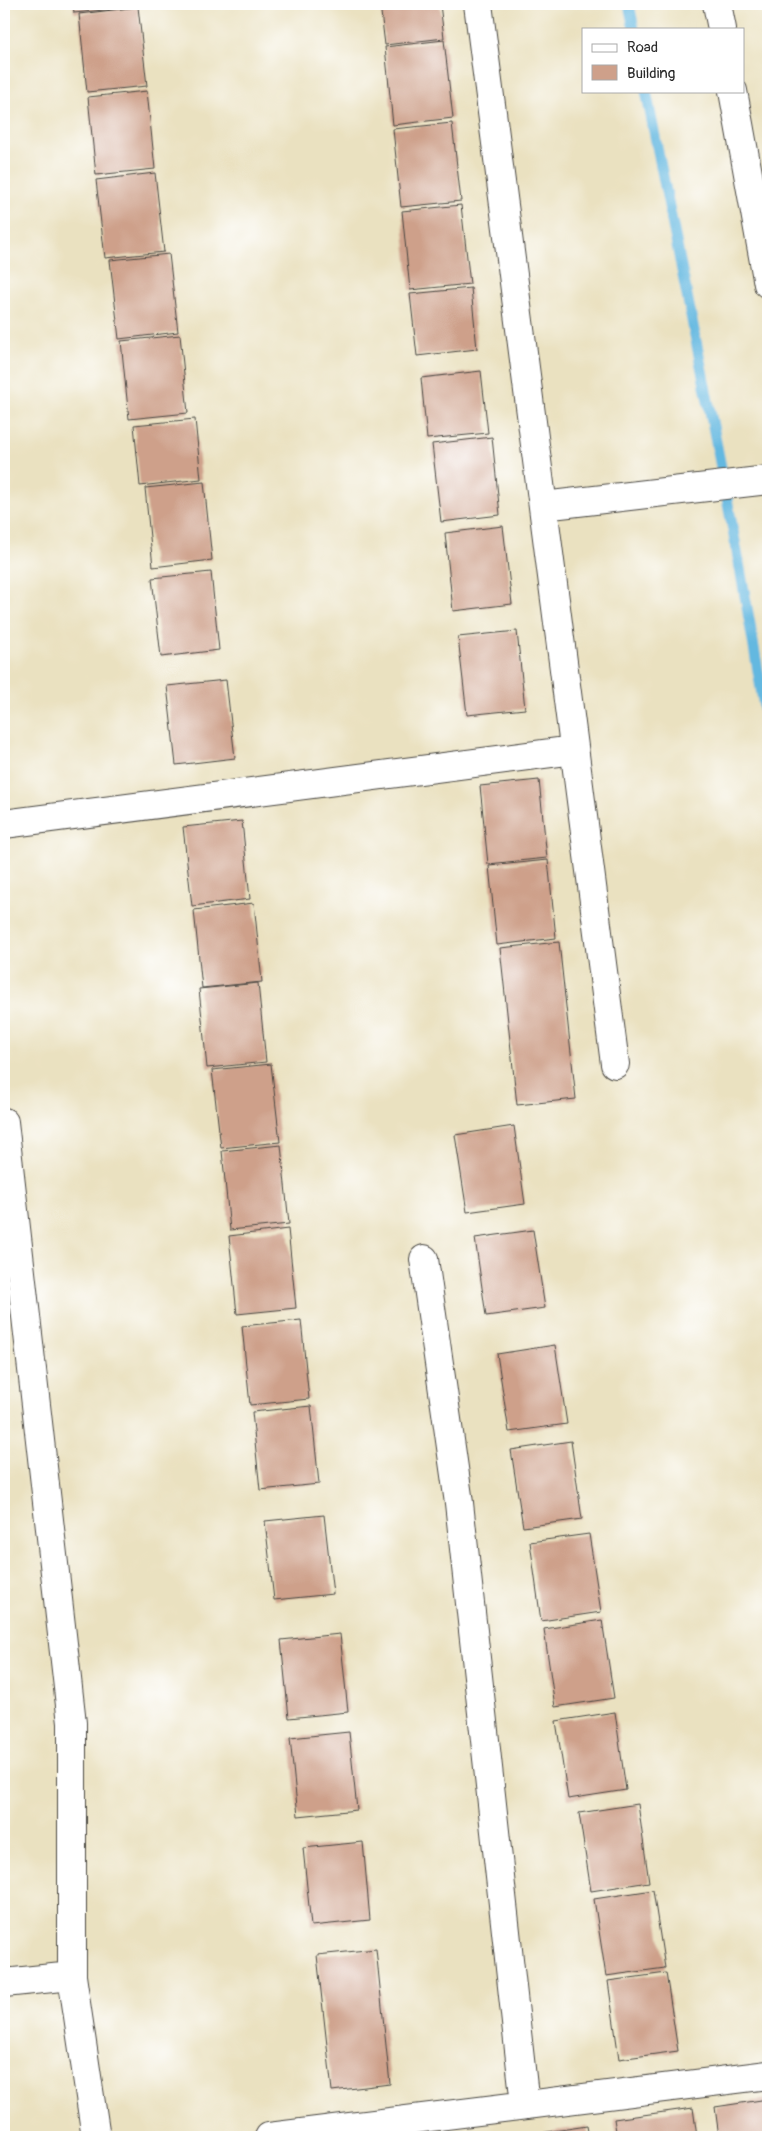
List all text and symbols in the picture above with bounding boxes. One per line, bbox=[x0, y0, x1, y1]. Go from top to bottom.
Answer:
legend bbox=[582, 28, 744, 92]
text: Road bbox=[627, 38, 658, 57]
text: Building bbox=[627, 64, 675, 83]

